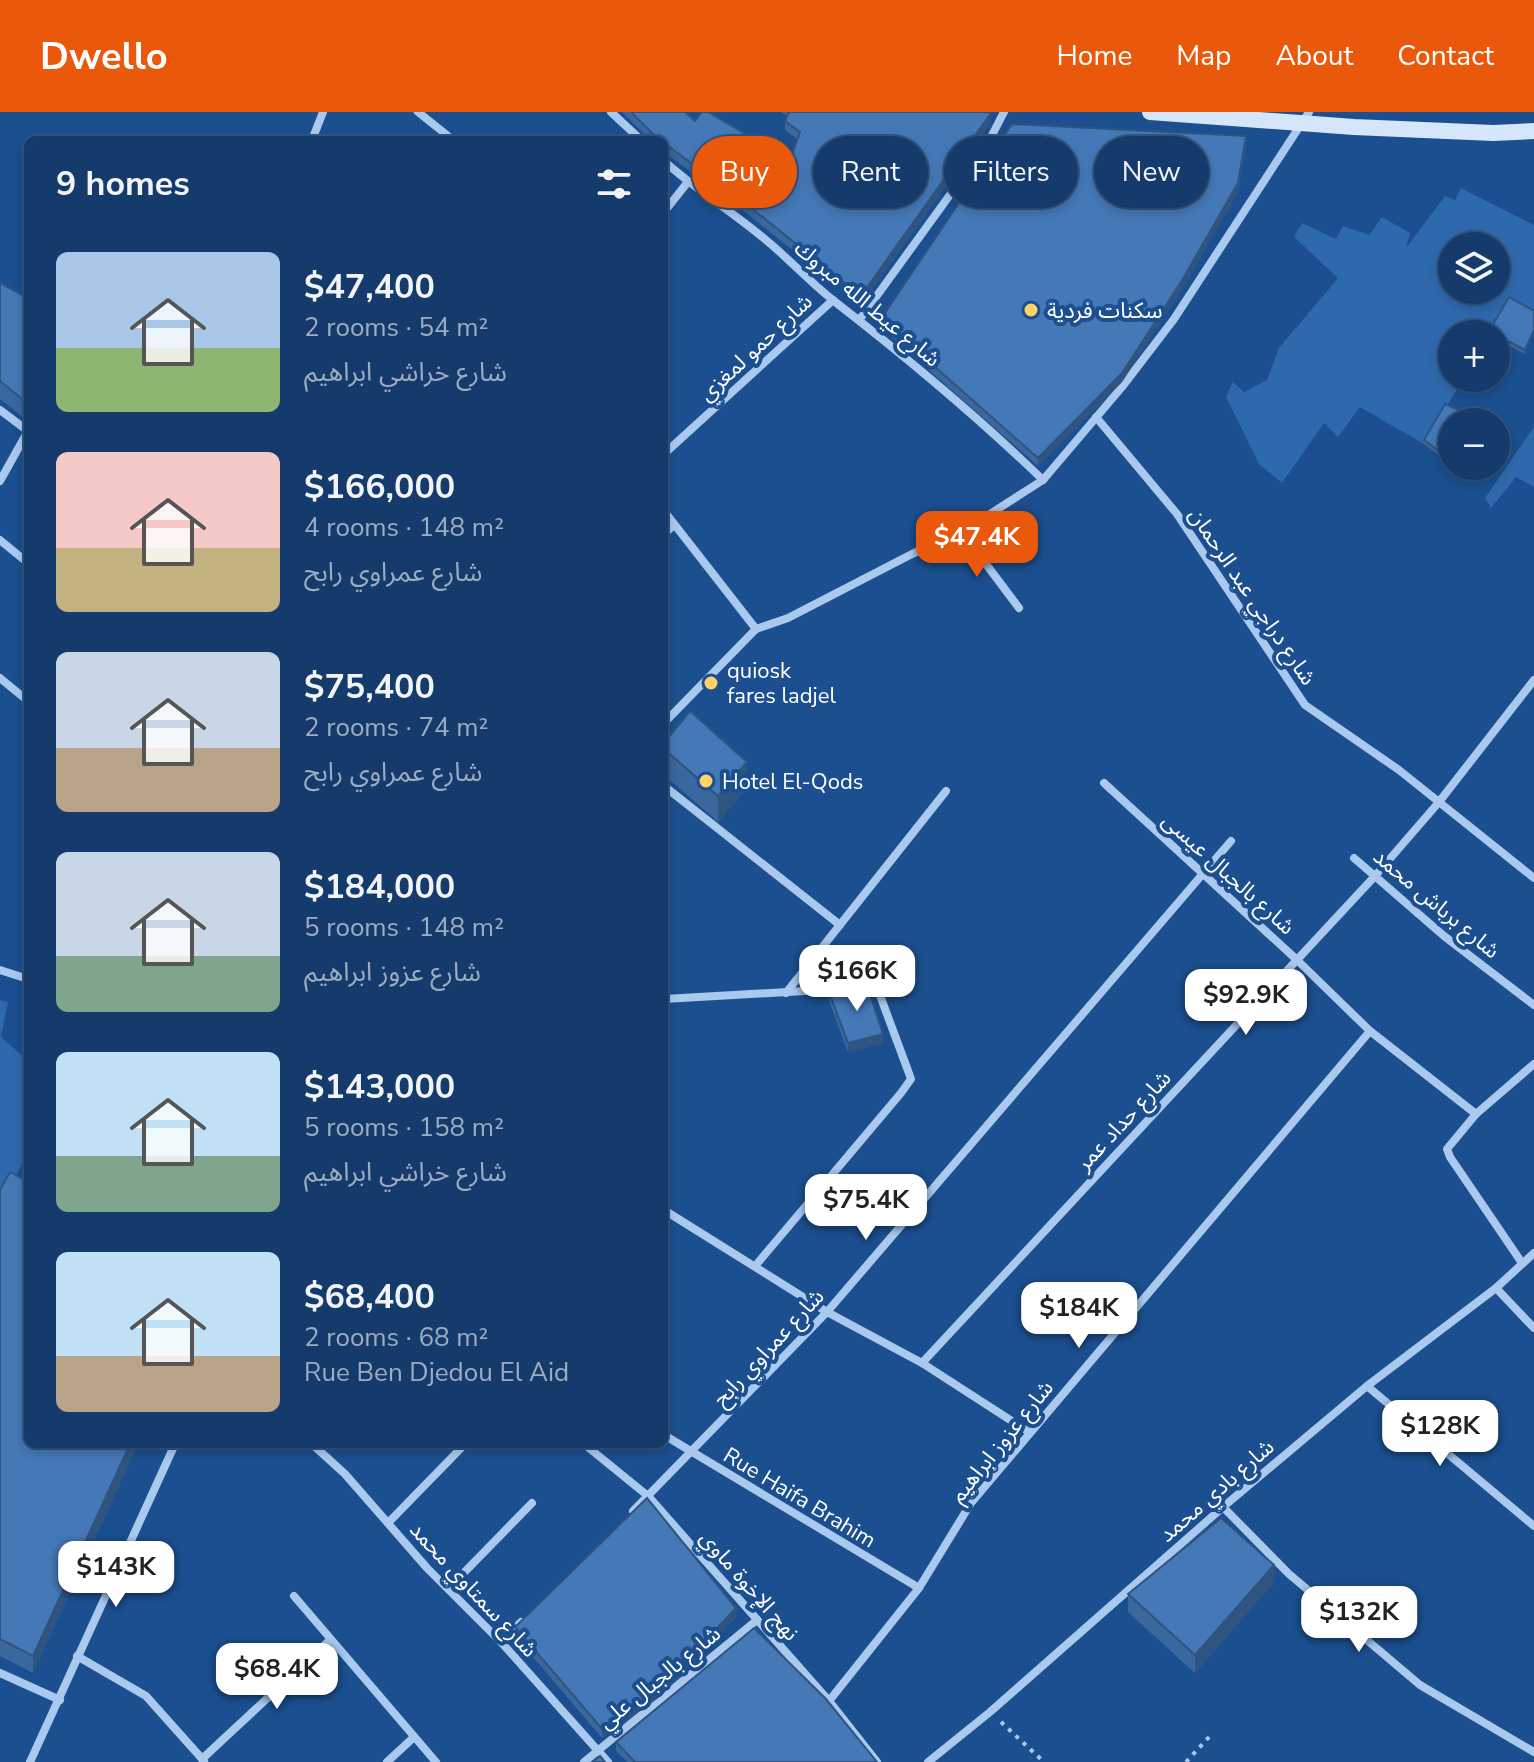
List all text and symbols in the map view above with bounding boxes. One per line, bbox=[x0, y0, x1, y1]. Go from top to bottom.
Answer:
text: Dwello bbox=[40, 31, 168, 82]
text: Home bbox=[1057, 37, 1132, 75]
text: Map bbox=[1176, 37, 1231, 75]
text: About bbox=[1275, 37, 1353, 75]
text: Contact bbox=[1397, 37, 1494, 75]
chip: Buy bbox=[692, 136, 797, 208]
chip: Rent bbox=[813, 136, 928, 208]
chip: Filters bbox=[944, 136, 1078, 208]
chip: New bbox=[1094, 136, 1209, 208]
text: 9 homes bbox=[56, 161, 190, 207]
icon: filters bbox=[592, 162, 636, 206]
map controls bbox=[1438, 232, 1510, 480]
button: layers bbox=[1438, 232, 1510, 304]
street label: شارع عيط الله مبروك bbox=[787, 234, 947, 375]
text: $47,400 bbox=[304, 264, 435, 310]
icon: home bbox=[120, 284, 216, 380]
street label: شارع حمو لمغزي bbox=[692, 287, 820, 409]
place label: سكنات فردية bbox=[1047, 296, 1163, 326]
marker: سكنات فردية bbox=[1022, 301, 1040, 319]
text: 2 rooms · 54 m² bbox=[304, 310, 488, 345]
button: + bbox=[1438, 320, 1510, 392]
text: شارع خراشي ابراهيم bbox=[304, 355, 507, 390]
button: − bbox=[1438, 408, 1510, 480]
text: $166,000 bbox=[304, 464, 455, 510]
icon: home bbox=[120, 484, 216, 580]
street label: شارع دراجي عبد الرحمان bbox=[1181, 502, 1323, 692]
text: 4 rooms · 148 m² bbox=[304, 510, 504, 545]
pin: $47.4K bbox=[912, 511, 1042, 579]
text: $47.4K bbox=[934, 519, 1020, 554]
text: شارع عمراوي رابح bbox=[304, 555, 482, 590]
place label: quiosk fares ladjel bbox=[727, 656, 836, 711]
text: $75,400 bbox=[304, 664, 435, 710]
marker: quiosk fares ladjel bbox=[702, 674, 720, 692]
icon: home bbox=[120, 684, 216, 780]
text: 2 rooms · 74 m² bbox=[304, 710, 488, 745]
text: شارع عمراوي رابح bbox=[304, 755, 482, 790]
place label: Hotel El-Qods bbox=[722, 767, 863, 797]
marker: Hotel El-Qods bbox=[697, 772, 715, 790]
street label: شارع بالجبال عيسى bbox=[1155, 806, 1301, 942]
street label: شارع برباش محمد bbox=[1366, 842, 1506, 967]
text: $184,000 bbox=[304, 864, 455, 910]
icon: home bbox=[120, 884, 216, 980]
text: 5 rooms · 148 m² bbox=[304, 910, 504, 945]
pin: $166K bbox=[801, 945, 913, 1013]
text: $166K bbox=[817, 953, 897, 988]
text: شارع عزوز ابراهيم bbox=[304, 955, 481, 990]
pin: $92.9K bbox=[1181, 969, 1311, 1037]
text: $92.9K bbox=[1203, 977, 1289, 1012]
text: $143,000 bbox=[304, 1064, 455, 1110]
street label: شارع حداد عمر bbox=[1069, 1064, 1179, 1179]
icon: home bbox=[120, 1084, 216, 1180]
text: 5 rooms · 158 m² bbox=[304, 1110, 504, 1145]
text: شارع خراشي ابراهيم bbox=[304, 1155, 507, 1190]
pin: $75.4K bbox=[801, 1174, 931, 1242]
text: $75.4K bbox=[823, 1182, 909, 1217]
text: $68,400 bbox=[304, 1274, 435, 1320]
street label: شارع عمراوي رابح bbox=[706, 1282, 832, 1414]
pin: $184K bbox=[1023, 1282, 1135, 1350]
icon: home bbox=[120, 1284, 216, 1380]
text: $184K bbox=[1039, 1290, 1119, 1325]
text: 2 rooms · 68 m² bbox=[304, 1320, 488, 1355]
text: Rue Ben Djedou El Aid bbox=[304, 1355, 569, 1390]
street label: شارع عزوز ابراهيم bbox=[943, 1374, 1061, 1510]
pin: $128K bbox=[1384, 1400, 1496, 1468]
text: $128K bbox=[1400, 1408, 1480, 1443]
street label: شارع بادي محمد bbox=[1153, 1432, 1281, 1550]
street label: Rue Haifa Brahim bbox=[718, 1440, 881, 1555]
street label: شارع سمتاوي محمد bbox=[402, 1515, 544, 1665]
street label: نهج الإخوة ماوي bbox=[692, 1524, 806, 1648]
pin: $143K bbox=[60, 1541, 172, 1609]
text: $143K bbox=[76, 1549, 156, 1584]
pin: $132K bbox=[1303, 1586, 1415, 1654]
text: $132K bbox=[1319, 1594, 1399, 1629]
street label: شارع بالجبال علي bbox=[592, 1619, 728, 1737]
pin: $68.4K bbox=[212, 1643, 342, 1711]
text: $68.4K bbox=[234, 1651, 320, 1686]

